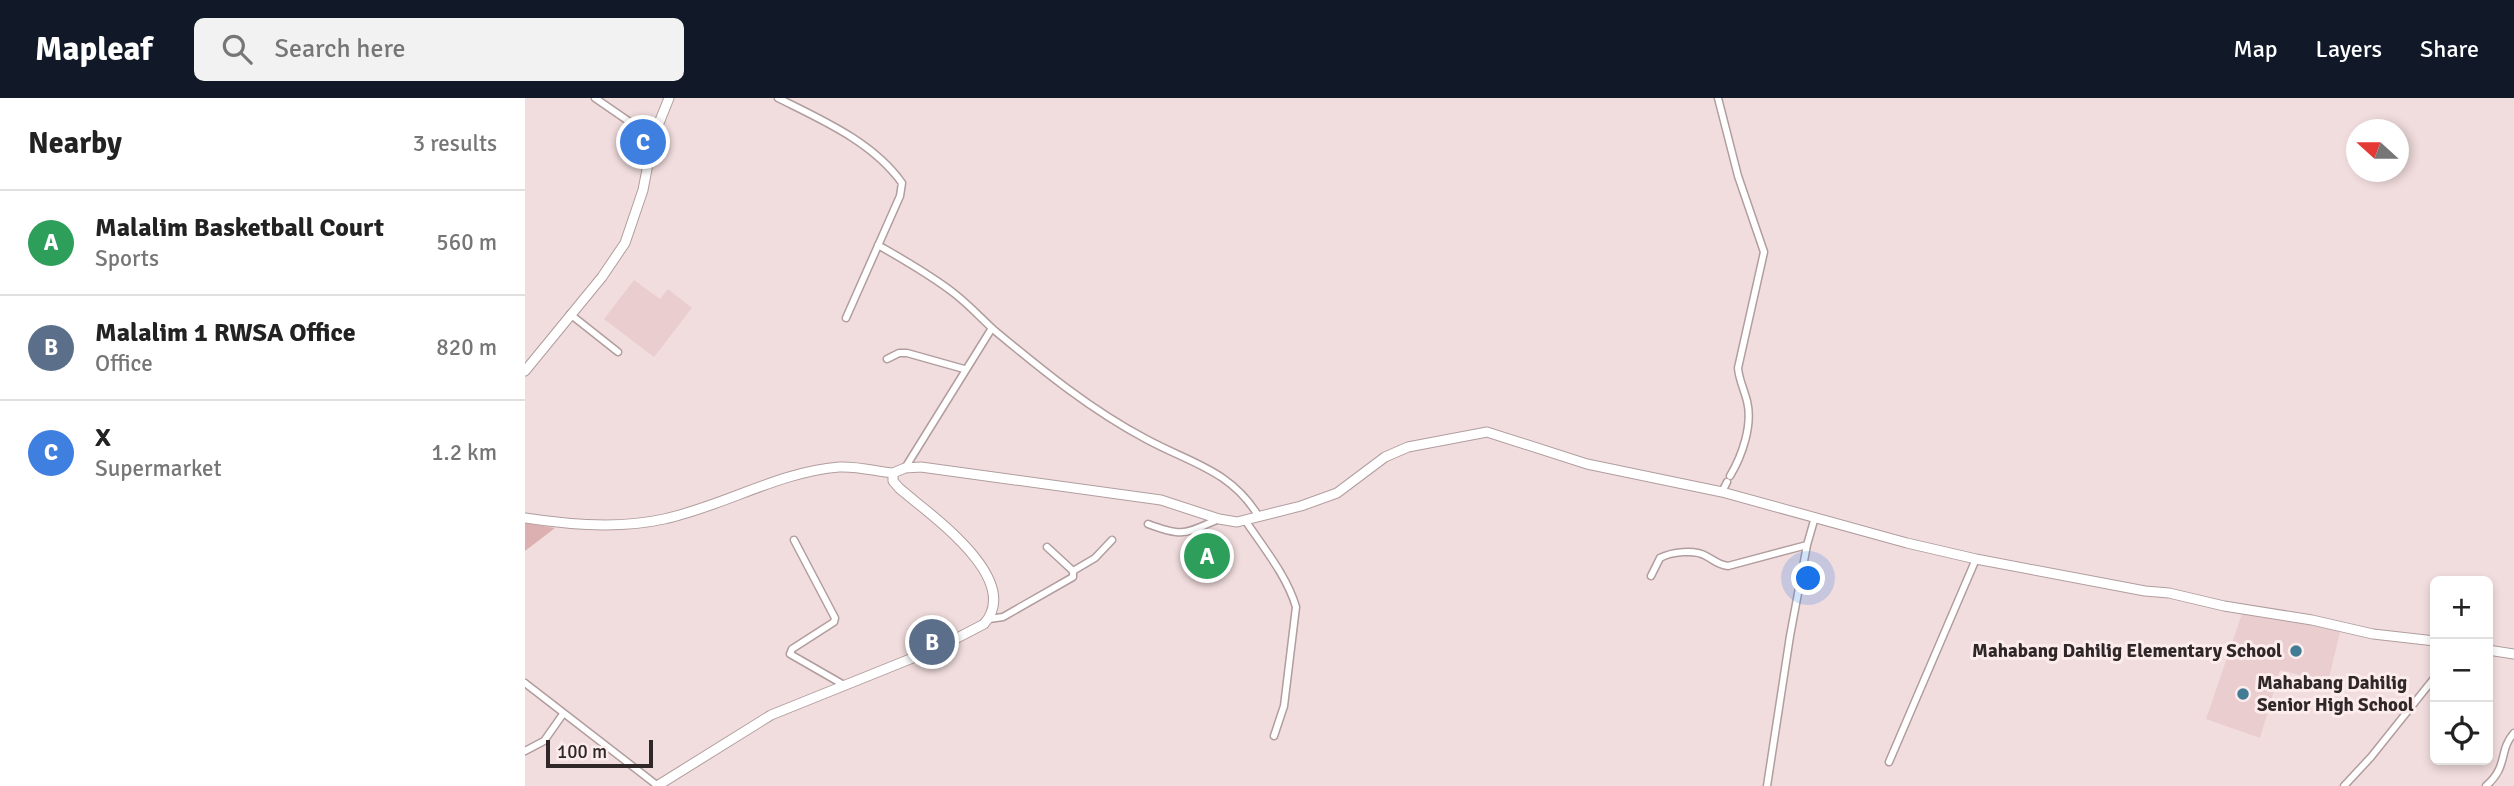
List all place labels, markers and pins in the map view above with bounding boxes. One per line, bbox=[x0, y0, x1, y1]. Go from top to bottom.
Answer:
pin: C bbox=[620, 116, 666, 168]
pin: A bbox=[1184, 530, 1230, 582]
pin: B bbox=[909, 616, 955, 668]
place label: Mahabang Dahilig Elementary School bbox=[1972, 639, 2282, 663]
marker: Mahabang Dahilig Elementary School bbox=[2288, 643, 2304, 659]
place label: Mahabang Dahilig Senior High School bbox=[2257, 671, 2414, 717]
marker: Mahabang Dahilig Senior High School bbox=[2235, 686, 2251, 702]

